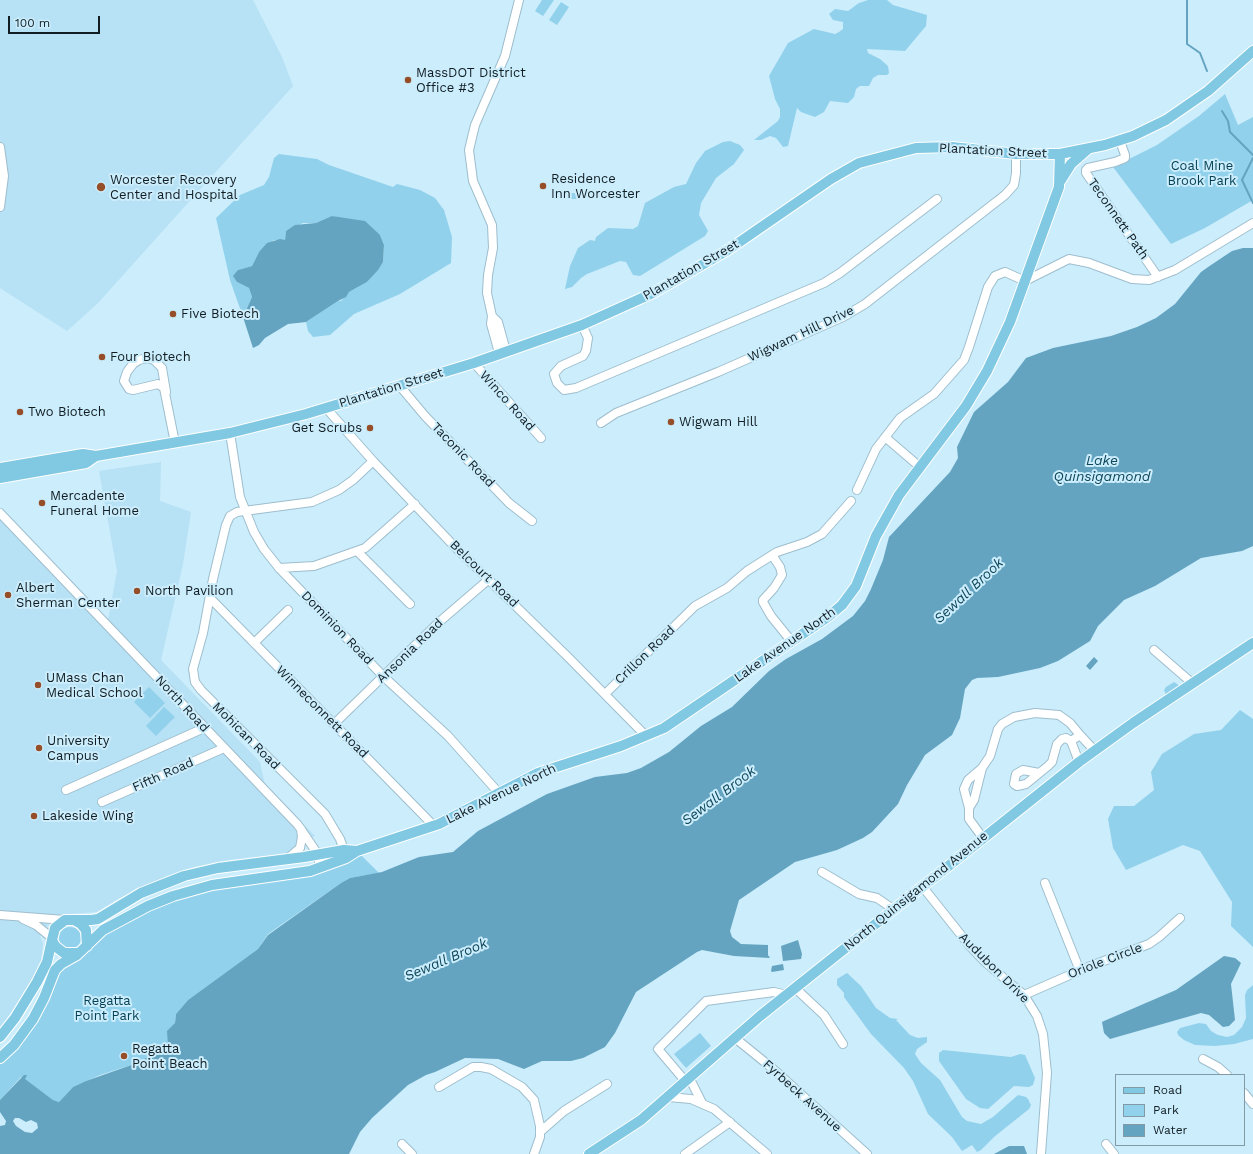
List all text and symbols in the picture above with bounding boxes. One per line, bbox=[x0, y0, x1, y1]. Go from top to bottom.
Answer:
scale bar bbox=[10, 8, 102, 34]
text: 100 m bbox=[15, 16, 50, 30]
place label: MassDOT District Office #3 bbox=[416, 65, 526, 96]
marker: MassDOT District Office #3 bbox=[403, 75, 413, 85]
street label: Plantation Street bbox=[939, 140, 1047, 162]
park label: Coal Mine Brook Park bbox=[1168, 158, 1236, 189]
place label: Residence Inn Worcester bbox=[551, 171, 640, 202]
place label: Worcester Recovery Center and Hospital bbox=[110, 172, 238, 203]
street label: Teconnett Path bbox=[1084, 175, 1152, 263]
marker: Worcester Recovery Center and Hospital bbox=[95, 181, 107, 193]
marker: Residence Inn Worcester bbox=[538, 181, 548, 191]
street label: Plantation Street bbox=[640, 236, 742, 304]
street label: Wigwam Hill Drive bbox=[745, 303, 857, 365]
place label: Five Biotech bbox=[181, 306, 259, 322]
marker: Five Biotech bbox=[168, 309, 178, 319]
place label: Four Biotech bbox=[110, 349, 191, 365]
marker: Four Biotech bbox=[97, 352, 107, 362]
street label: Plantation Street bbox=[337, 365, 445, 411]
street label: Winco Road bbox=[476, 368, 538, 434]
place label: Two Biotech bbox=[28, 404, 106, 420]
marker: Two Biotech bbox=[15, 407, 25, 417]
place label: Wigwam Hill bbox=[679, 414, 758, 430]
marker: Wigwam Hill bbox=[666, 417, 676, 427]
street label: Taconic Road bbox=[428, 419, 498, 491]
place label: Get Scrubs bbox=[291, 420, 362, 436]
marker: Get Scrubs bbox=[365, 423, 375, 433]
water label: Lake Quinsigamond bbox=[1054, 453, 1150, 486]
place label: Mercadente Funeral Home bbox=[50, 488, 139, 519]
marker: Mercadente Funeral Home bbox=[37, 498, 47, 508]
street label: Belcourt Road bbox=[446, 537, 522, 611]
water label: Sewall Brook bbox=[931, 555, 1007, 627]
place label: Albert Sherman Center bbox=[16, 580, 120, 611]
place label: North Pavilion bbox=[145, 583, 234, 599]
marker: North Pavilion bbox=[132, 586, 142, 596]
street label: Dominion Road bbox=[298, 588, 376, 668]
marker: Albert Sherman Center bbox=[3, 590, 13, 600]
street label: Lake Avenue North bbox=[731, 604, 839, 686]
street label: Ansonia Road bbox=[374, 615, 446, 687]
street label: Crillon Road bbox=[612, 622, 678, 688]
street label: Winneconnett Road bbox=[273, 663, 371, 761]
place label: UMass Chan Medical School bbox=[46, 670, 142, 701]
street label: North Road bbox=[152, 672, 212, 736]
marker: UMass Chan Medical School bbox=[33, 680, 43, 690]
street label: Mohican Road bbox=[209, 699, 283, 773]
place label: University Campus bbox=[47, 733, 109, 764]
marker: University Campus bbox=[34, 743, 44, 753]
street label: Fifth Road bbox=[130, 755, 196, 795]
street label: Lake Avenue North bbox=[444, 761, 558, 827]
water label: Sewall Brook bbox=[679, 763, 759, 829]
place label: Lakeside Wing bbox=[42, 808, 133, 824]
marker: Lakeside Wing bbox=[29, 811, 39, 821]
street label: North Quinsigamond Avenue bbox=[841, 828, 991, 954]
street label: Audubon Drive bbox=[955, 929, 1033, 1007]
water label: Sewall Brook bbox=[402, 935, 490, 985]
street label: Oriole Circle bbox=[1066, 940, 1144, 982]
park label: Regatta Point Park bbox=[75, 993, 139, 1024]
place label: Regatta Point Beach bbox=[132, 1041, 208, 1072]
marker: Regatta Point Beach bbox=[119, 1051, 129, 1061]
street label: Fyrbeck Avenue bbox=[759, 1057, 845, 1135]
legend bbox=[1115, 1074, 1245, 1146]
text: Road bbox=[1153, 1083, 1182, 1097]
text: Park bbox=[1153, 1103, 1179, 1117]
text: Water bbox=[1153, 1123, 1187, 1137]

